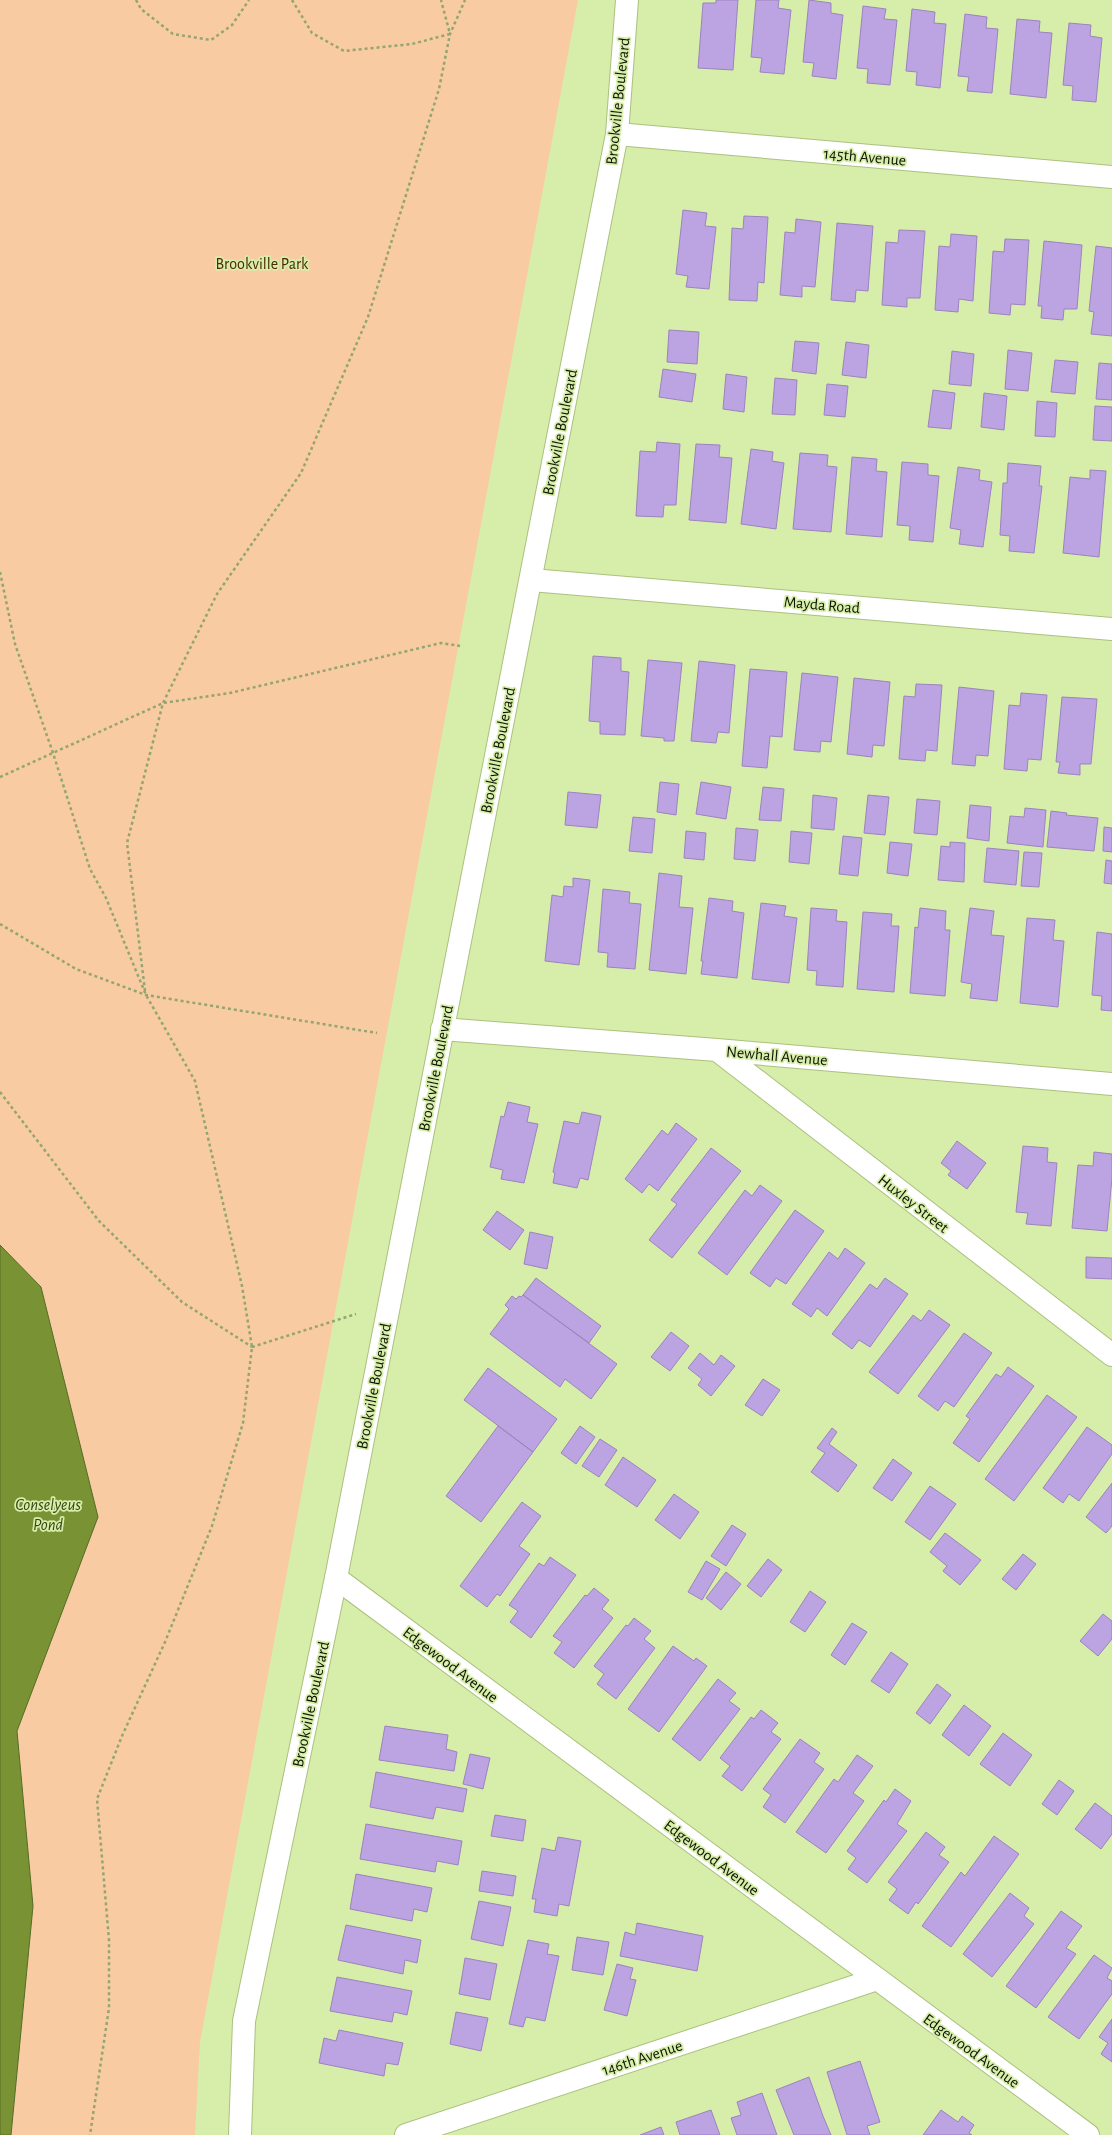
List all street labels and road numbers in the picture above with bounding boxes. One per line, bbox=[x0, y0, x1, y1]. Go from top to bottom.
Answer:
street label: Brookville Boulevard bbox=[603, 37, 633, 166]
street label: 145th Avenue bbox=[823, 145, 907, 169]
street label: Brookville Boulevard bbox=[540, 368, 580, 497]
street label: Mayda Road bbox=[783, 594, 861, 617]
street label: Brookville Boulevard bbox=[478, 686, 518, 815]
street label: Brookville Boulevard bbox=[416, 1004, 456, 1133]
street label: Newhall Avenue bbox=[726, 1044, 828, 1068]
street label: Huxley Street bbox=[875, 1172, 952, 1237]
street label: Brookville Boulevard bbox=[354, 1322, 394, 1451]
street label: Edgewood Avenue bbox=[400, 1624, 501, 1706]
street label: Brookville Boulevard bbox=[290, 1640, 332, 1769]
street label: Edgewood Avenue bbox=[661, 1817, 762, 1899]
street label: Edgewood Avenue bbox=[920, 2011, 1022, 2091]
street label: 146th Avenue bbox=[600, 2037, 684, 2078]

